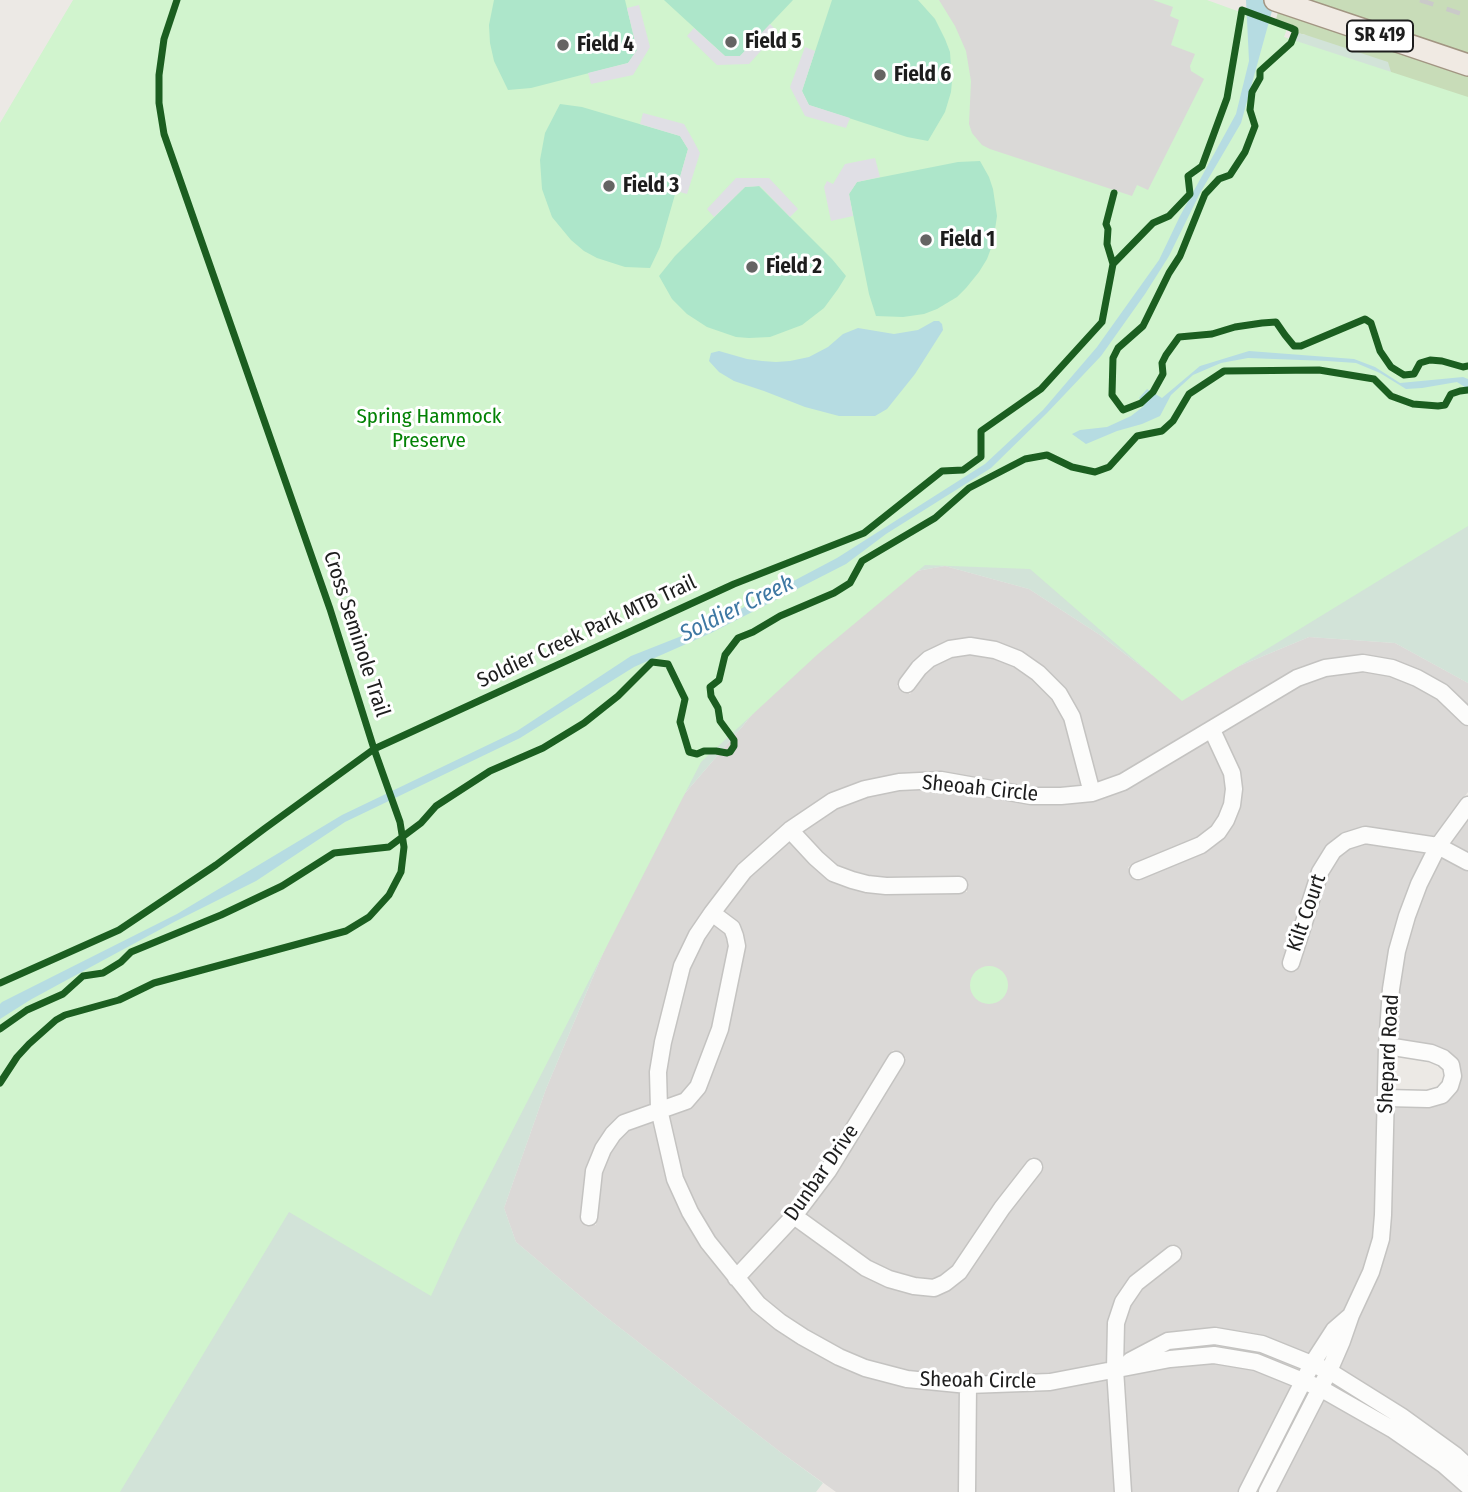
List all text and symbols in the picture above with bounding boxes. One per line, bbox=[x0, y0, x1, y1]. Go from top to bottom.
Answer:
road number: SR 419 bbox=[1347, 20, 1413, 52]
place label: Field 5 bbox=[745, 29, 802, 55]
place label: Field 4 bbox=[577, 32, 634, 58]
marker: Field 5 bbox=[723, 34, 739, 50]
marker: Field 4 bbox=[555, 37, 571, 53]
place label: Field 6 bbox=[894, 62, 951, 88]
marker: Field 6 bbox=[872, 67, 888, 83]
place label: Field 3 bbox=[623, 173, 679, 199]
marker: Field 3 bbox=[601, 178, 617, 194]
place label: Field 1 bbox=[940, 227, 995, 253]
marker: Field 1 bbox=[918, 232, 934, 248]
place label: Field 2 bbox=[766, 254, 822, 280]
marker: Field 2 bbox=[744, 259, 760, 275]
park label: Spring Hammock Preserve bbox=[356, 404, 502, 454]
street label: Cross Seminole Trail bbox=[317, 548, 395, 720]
street label: Soldier Creek Park MTB Trail bbox=[474, 570, 700, 694]
water label: Soldier Creek bbox=[676, 570, 798, 648]
street label: Sheoah Circle bbox=[921, 770, 1039, 808]
street label: Kilt Court bbox=[1282, 871, 1332, 955]
street label: Shepard Road bbox=[1373, 994, 1405, 1114]
street label: Dunbar Drive bbox=[779, 1120, 865, 1226]
street label: Sheoah Circle bbox=[920, 1367, 1036, 1395]

